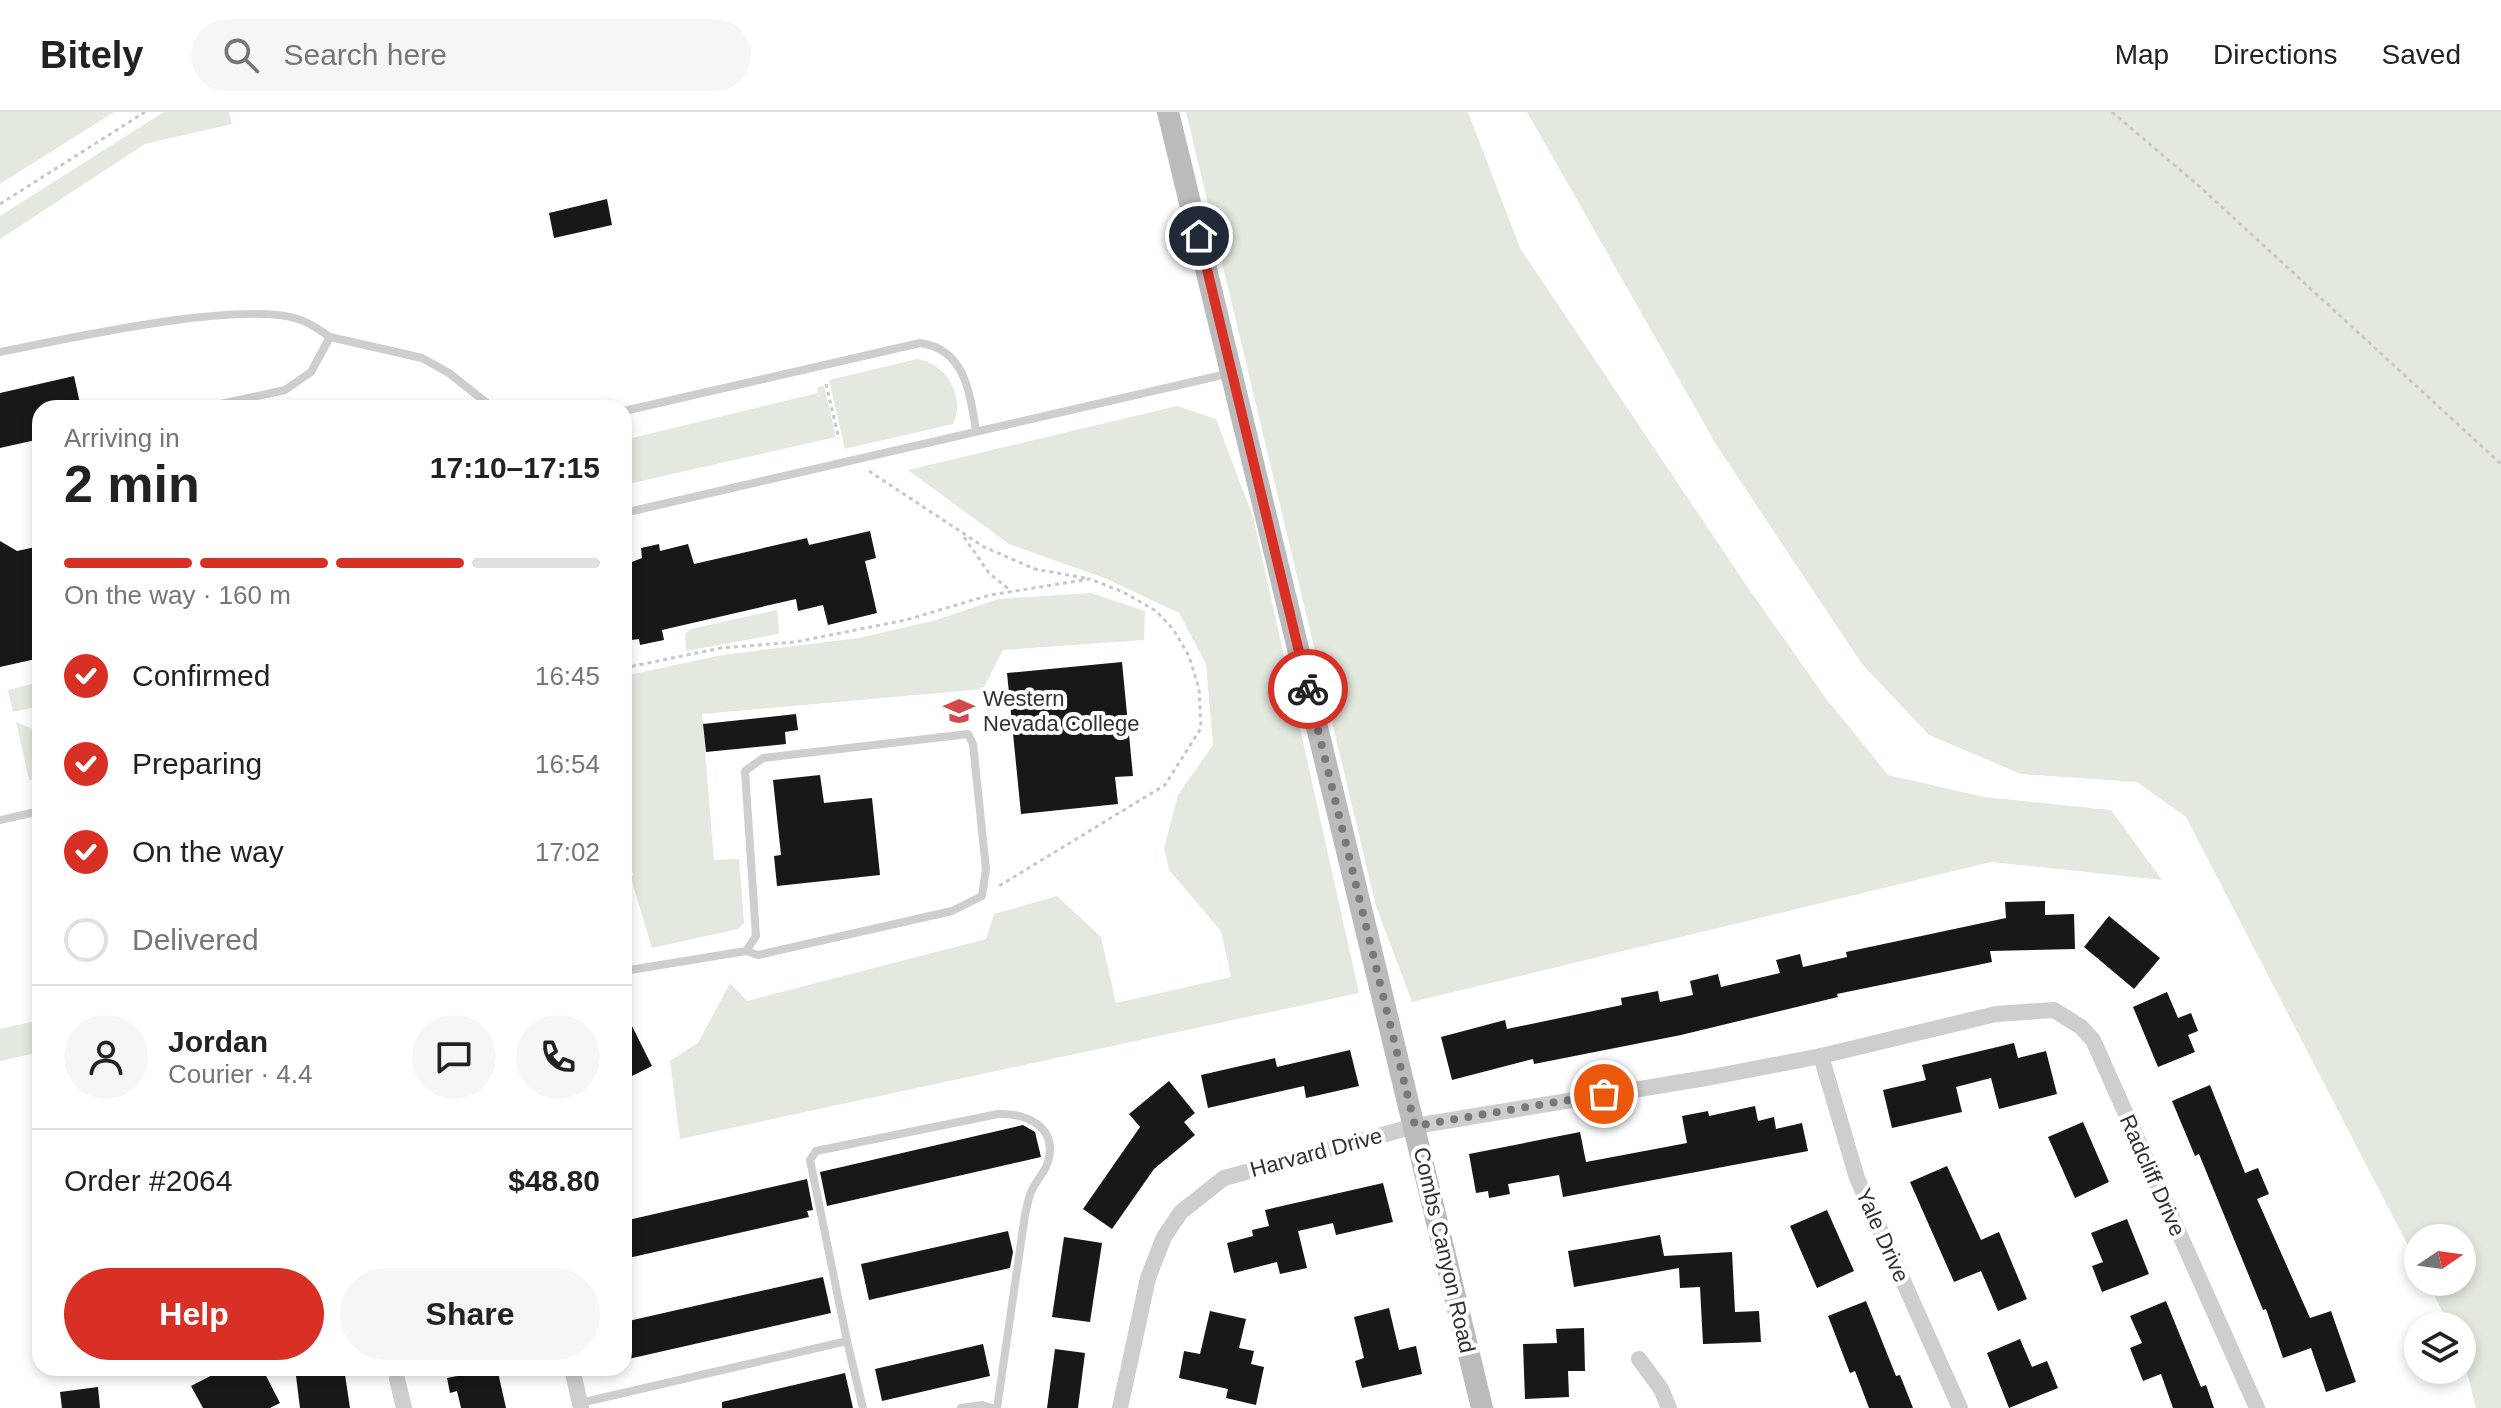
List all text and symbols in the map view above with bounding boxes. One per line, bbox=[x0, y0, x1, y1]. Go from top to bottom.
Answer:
search box bbox=[191, 19, 751, 91]
icon: search bbox=[219, 33, 263, 77]
text: Bitely bbox=[40, 34, 143, 76]
text: Search here bbox=[283, 38, 447, 71]
text: Map bbox=[2115, 39, 2169, 70]
text: Directions bbox=[2213, 39, 2338, 70]
text: Saved bbox=[2382, 39, 2461, 70]
pin bbox=[1165, 202, 1233, 270]
icon: home bbox=[1177, 214, 1221, 258]
text: Arriving in bbox=[64, 423, 180, 453]
text: 17:10–17:15 bbox=[430, 451, 600, 484]
text: 2 min bbox=[64, 455, 200, 513]
text: On the way · 160 m bbox=[64, 580, 291, 610]
courier bbox=[1268, 649, 1348, 729]
icon: check bbox=[64, 654, 108, 698]
text: Confirmed bbox=[132, 659, 270, 692]
text: 16:45 bbox=[535, 661, 600, 691]
icon: bike bbox=[1286, 667, 1330, 711]
place label: Western Nevada College bbox=[983, 686, 1140, 736]
school or university icon: Western Nevada College bbox=[942, 694, 976, 728]
icon: check bbox=[64, 742, 108, 786]
text: Preparing bbox=[132, 747, 262, 780]
text: 16:54 bbox=[535, 749, 600, 779]
icon: check bbox=[64, 830, 108, 874]
text: On the way bbox=[132, 835, 284, 868]
text: 17:02 bbox=[535, 837, 600, 867]
text: Delivered bbox=[132, 923, 259, 956]
button: person bbox=[64, 1015, 148, 1099]
button: chat bbox=[412, 1015, 496, 1099]
button: phone bbox=[516, 1015, 600, 1099]
text: Jordan bbox=[168, 1025, 268, 1058]
text: Courier · 4.4 bbox=[168, 1059, 313, 1089]
pin bbox=[1570, 1060, 1638, 1128]
icon: bag bbox=[1582, 1072, 1626, 1116]
street label: Radcliff Drive bbox=[2115, 1111, 2190, 1240]
street label: Harvard Drive bbox=[1247, 1123, 1385, 1182]
street label: Combs Canyon Road bbox=[1409, 1145, 1480, 1355]
text: Order #2064 bbox=[64, 1164, 232, 1197]
text: $48.80 bbox=[508, 1164, 600, 1197]
street label: Yale Drive bbox=[1851, 1185, 1914, 1286]
north arrow bbox=[2404, 1224, 2476, 1296]
map controls bbox=[2404, 1224, 2476, 1384]
button: Help bbox=[64, 1268, 324, 1360]
button: Share bbox=[340, 1268, 600, 1360]
button: layers bbox=[2404, 1312, 2476, 1384]

